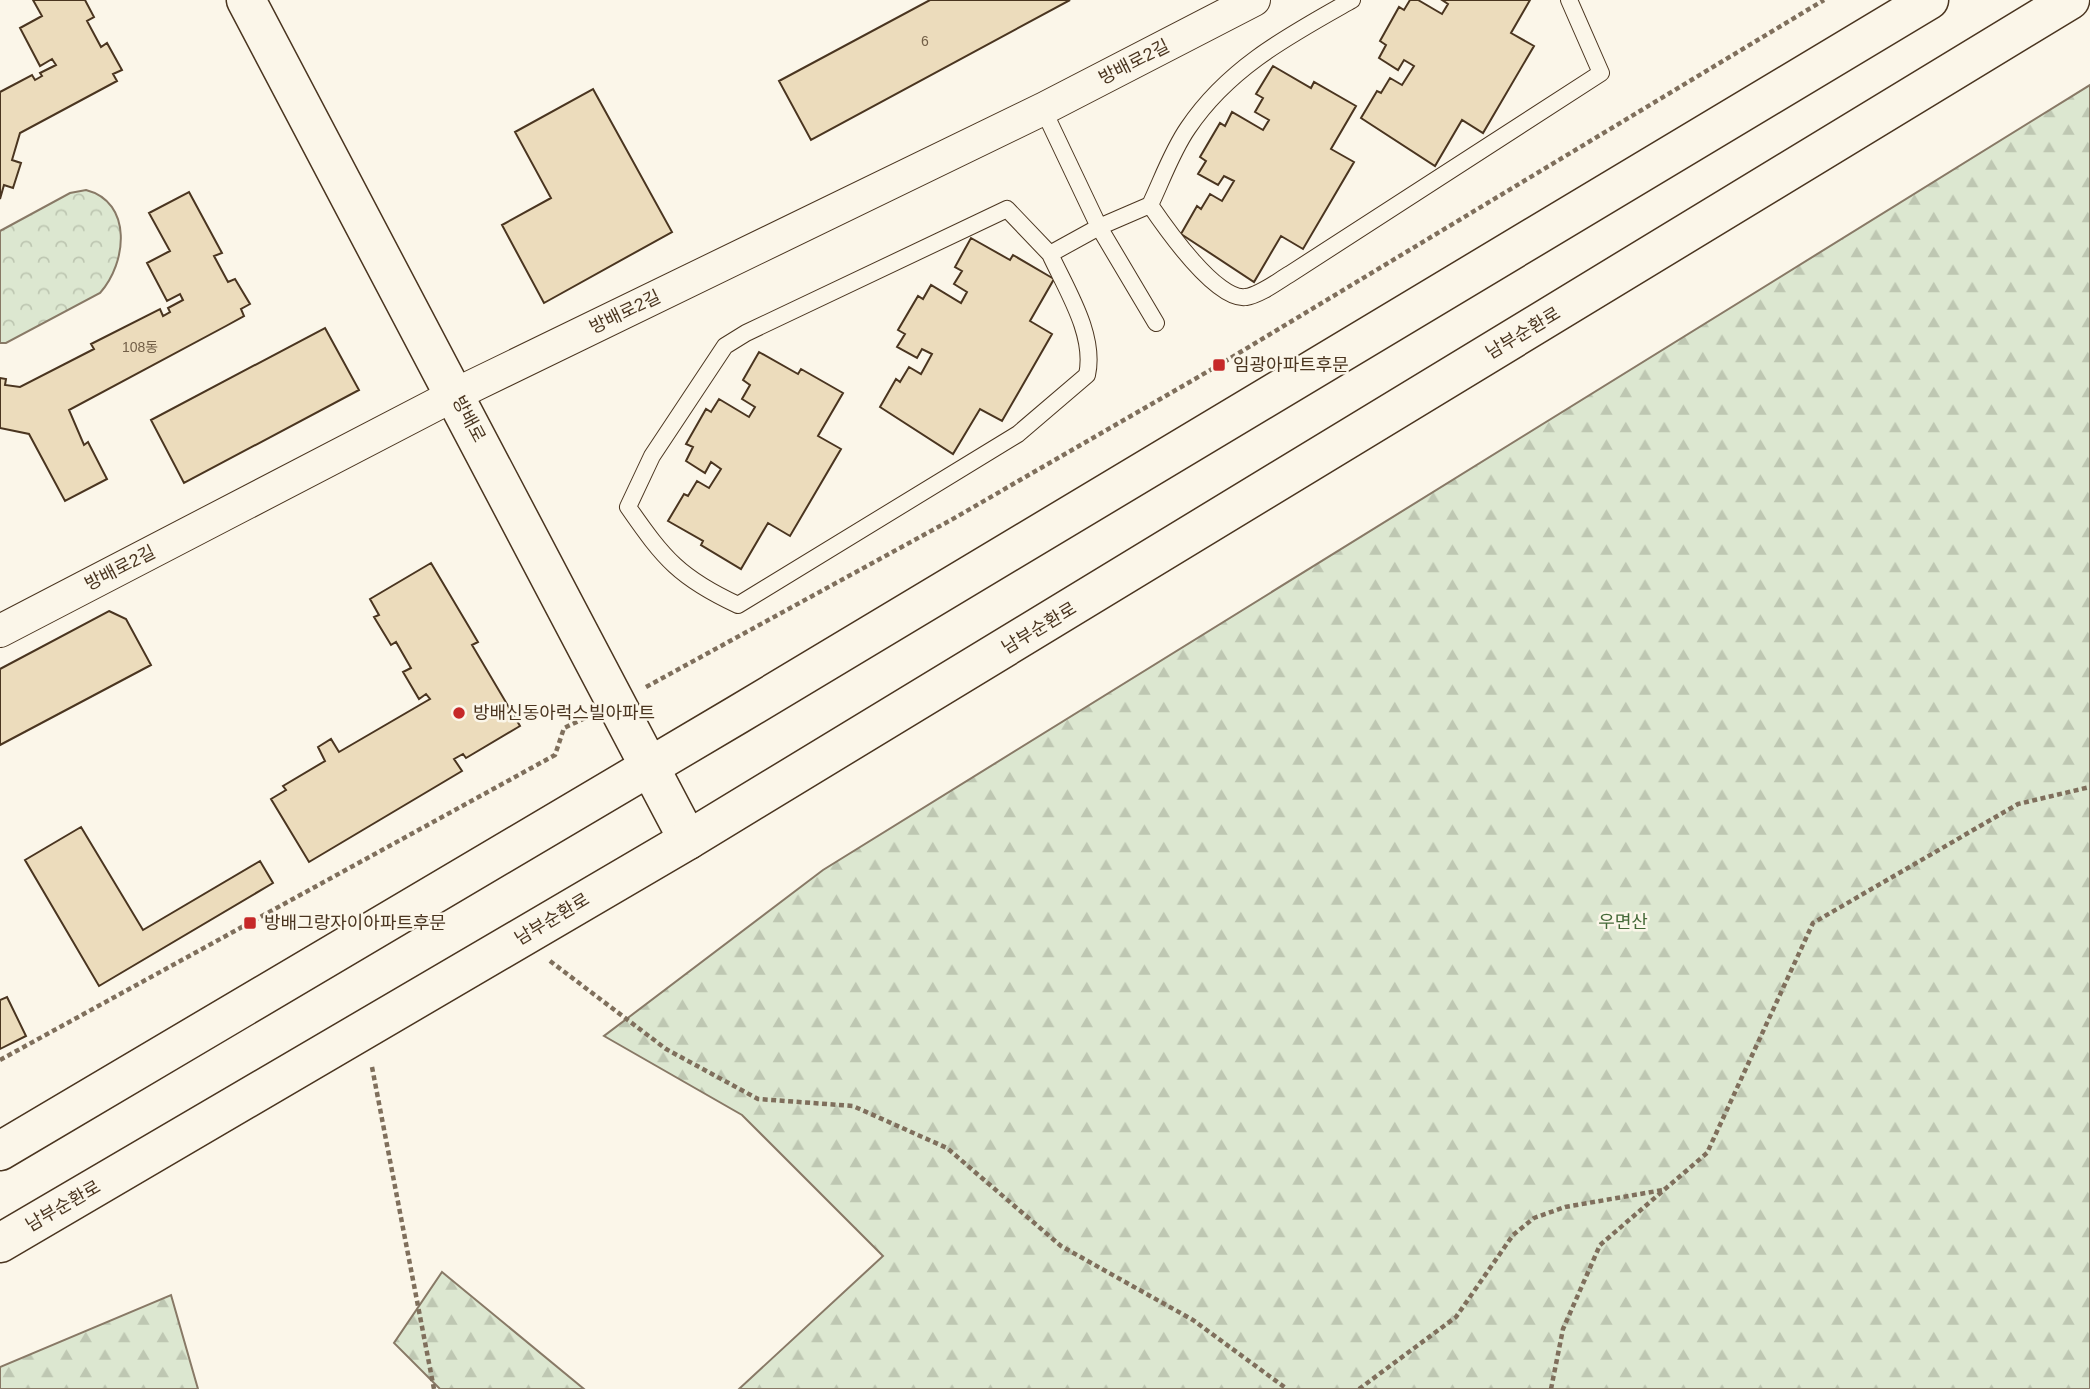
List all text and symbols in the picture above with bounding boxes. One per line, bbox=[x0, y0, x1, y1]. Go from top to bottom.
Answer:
house number: 6 bbox=[921, 33, 929, 49]
street label: 방배로2길 bbox=[1095, 36, 1173, 88]
street label: 방배로2길 bbox=[586, 286, 664, 338]
street label: 남부순환로 bbox=[1482, 303, 1564, 363]
house number: 108동 bbox=[122, 339, 158, 355]
place label: 임광아파트후문 bbox=[1233, 355, 1349, 375]
marker: 임광아파트후문 bbox=[1211, 357, 1227, 373]
street label: 방배로 bbox=[449, 392, 489, 446]
street label: 방배로2길 bbox=[81, 542, 159, 594]
street label: 남부순환로 bbox=[998, 598, 1080, 658]
place label: 방배신동아럭스빌아파트 bbox=[473, 703, 655, 723]
marker: 방배신동아럭스빌아파트 bbox=[451, 705, 467, 721]
street label: 남부순환로 bbox=[511, 889, 593, 949]
park label: 우면산 bbox=[1598, 912, 1648, 932]
place label: 방배그랑자이아파트후문 bbox=[264, 913, 446, 933]
marker: 방배그랑자이아파트후문 bbox=[242, 915, 258, 931]
street label: 남부순환로 bbox=[22, 1177, 104, 1235]

